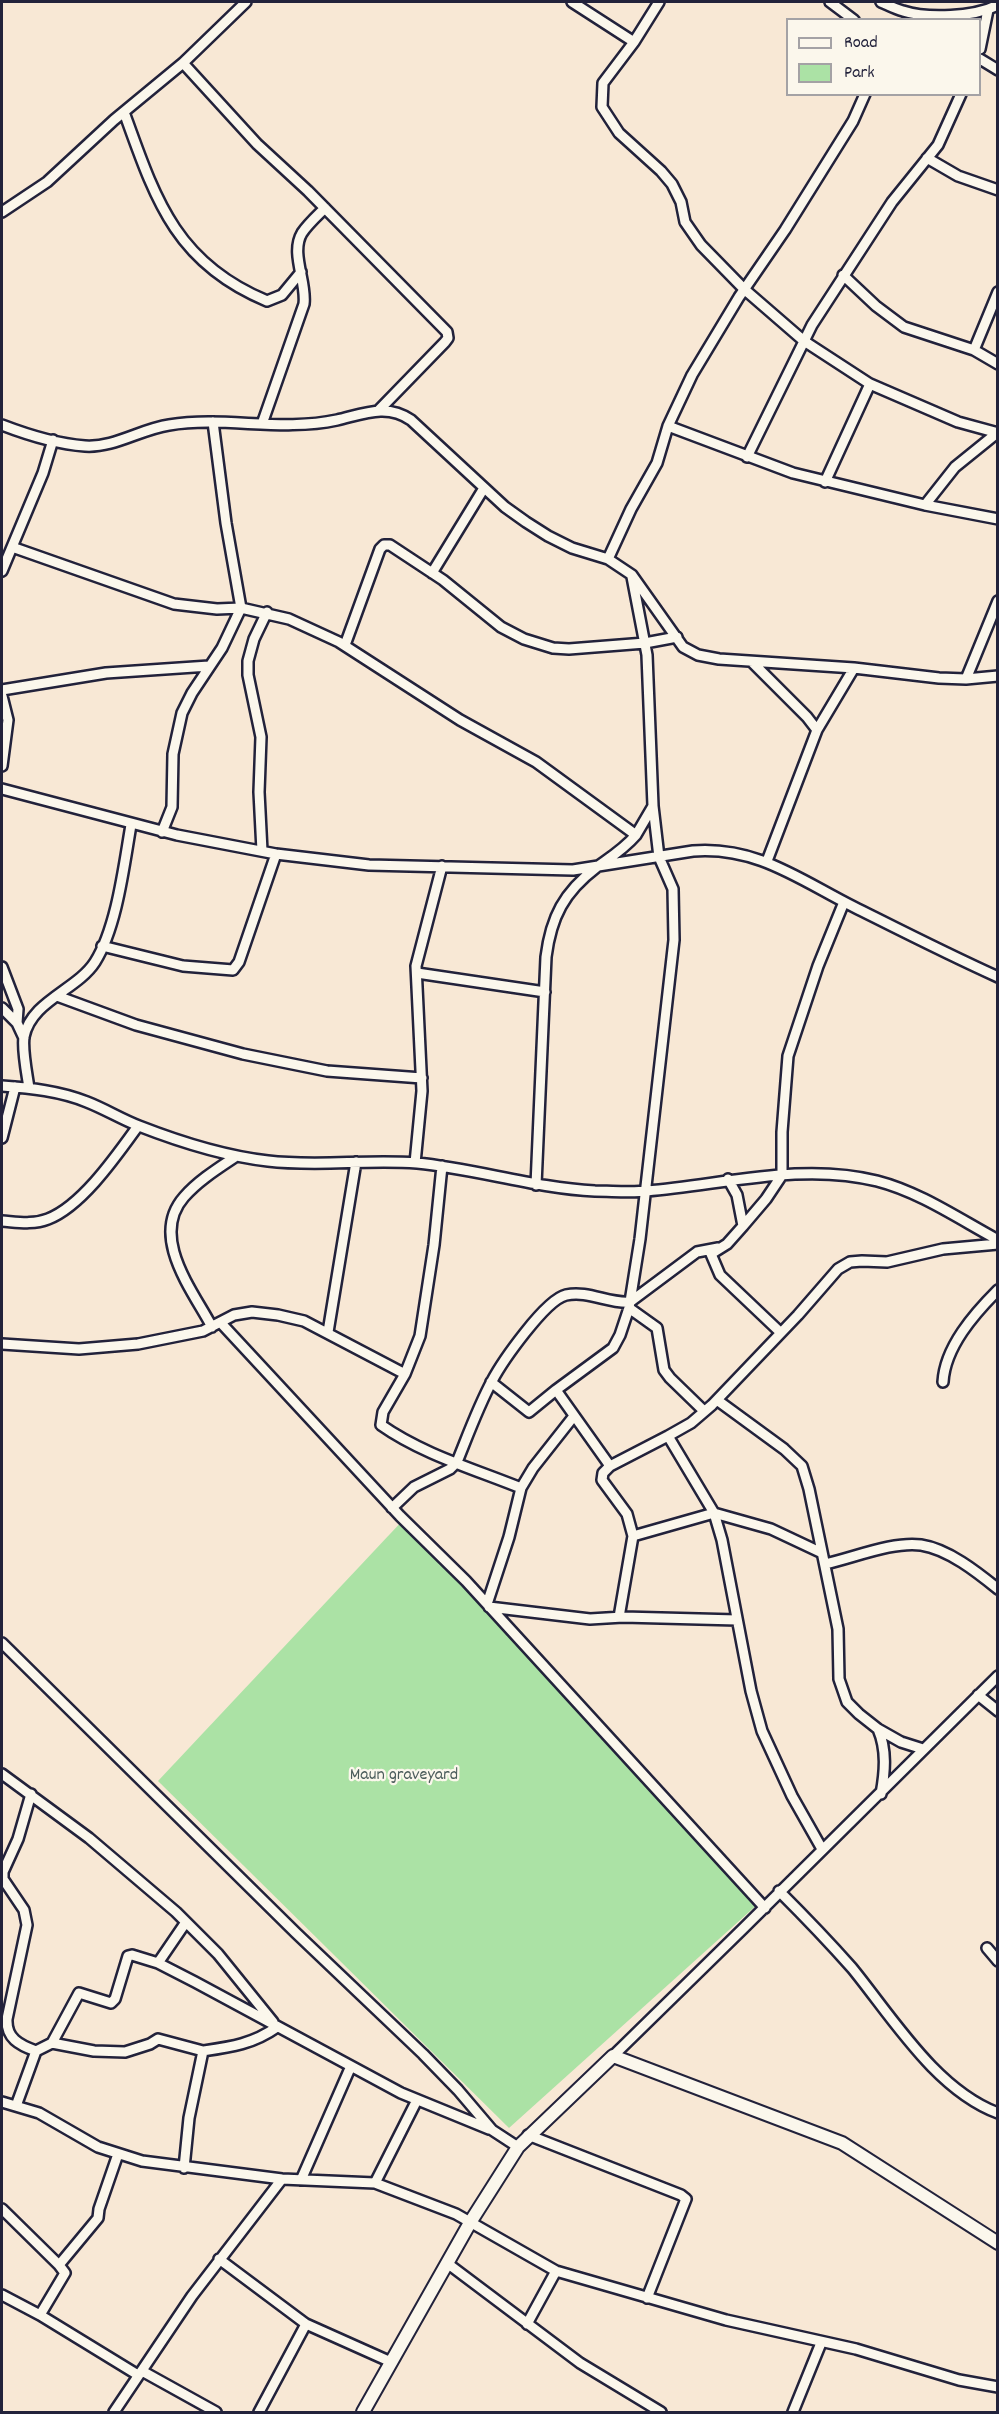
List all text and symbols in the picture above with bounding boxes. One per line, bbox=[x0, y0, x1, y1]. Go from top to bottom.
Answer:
legend bbox=[786, 18, 981, 96]
text: Road bbox=[844, 31, 878, 56]
text: Park bbox=[844, 61, 875, 86]
park label: Maun graveyard bbox=[350, 1766, 458, 1788]

